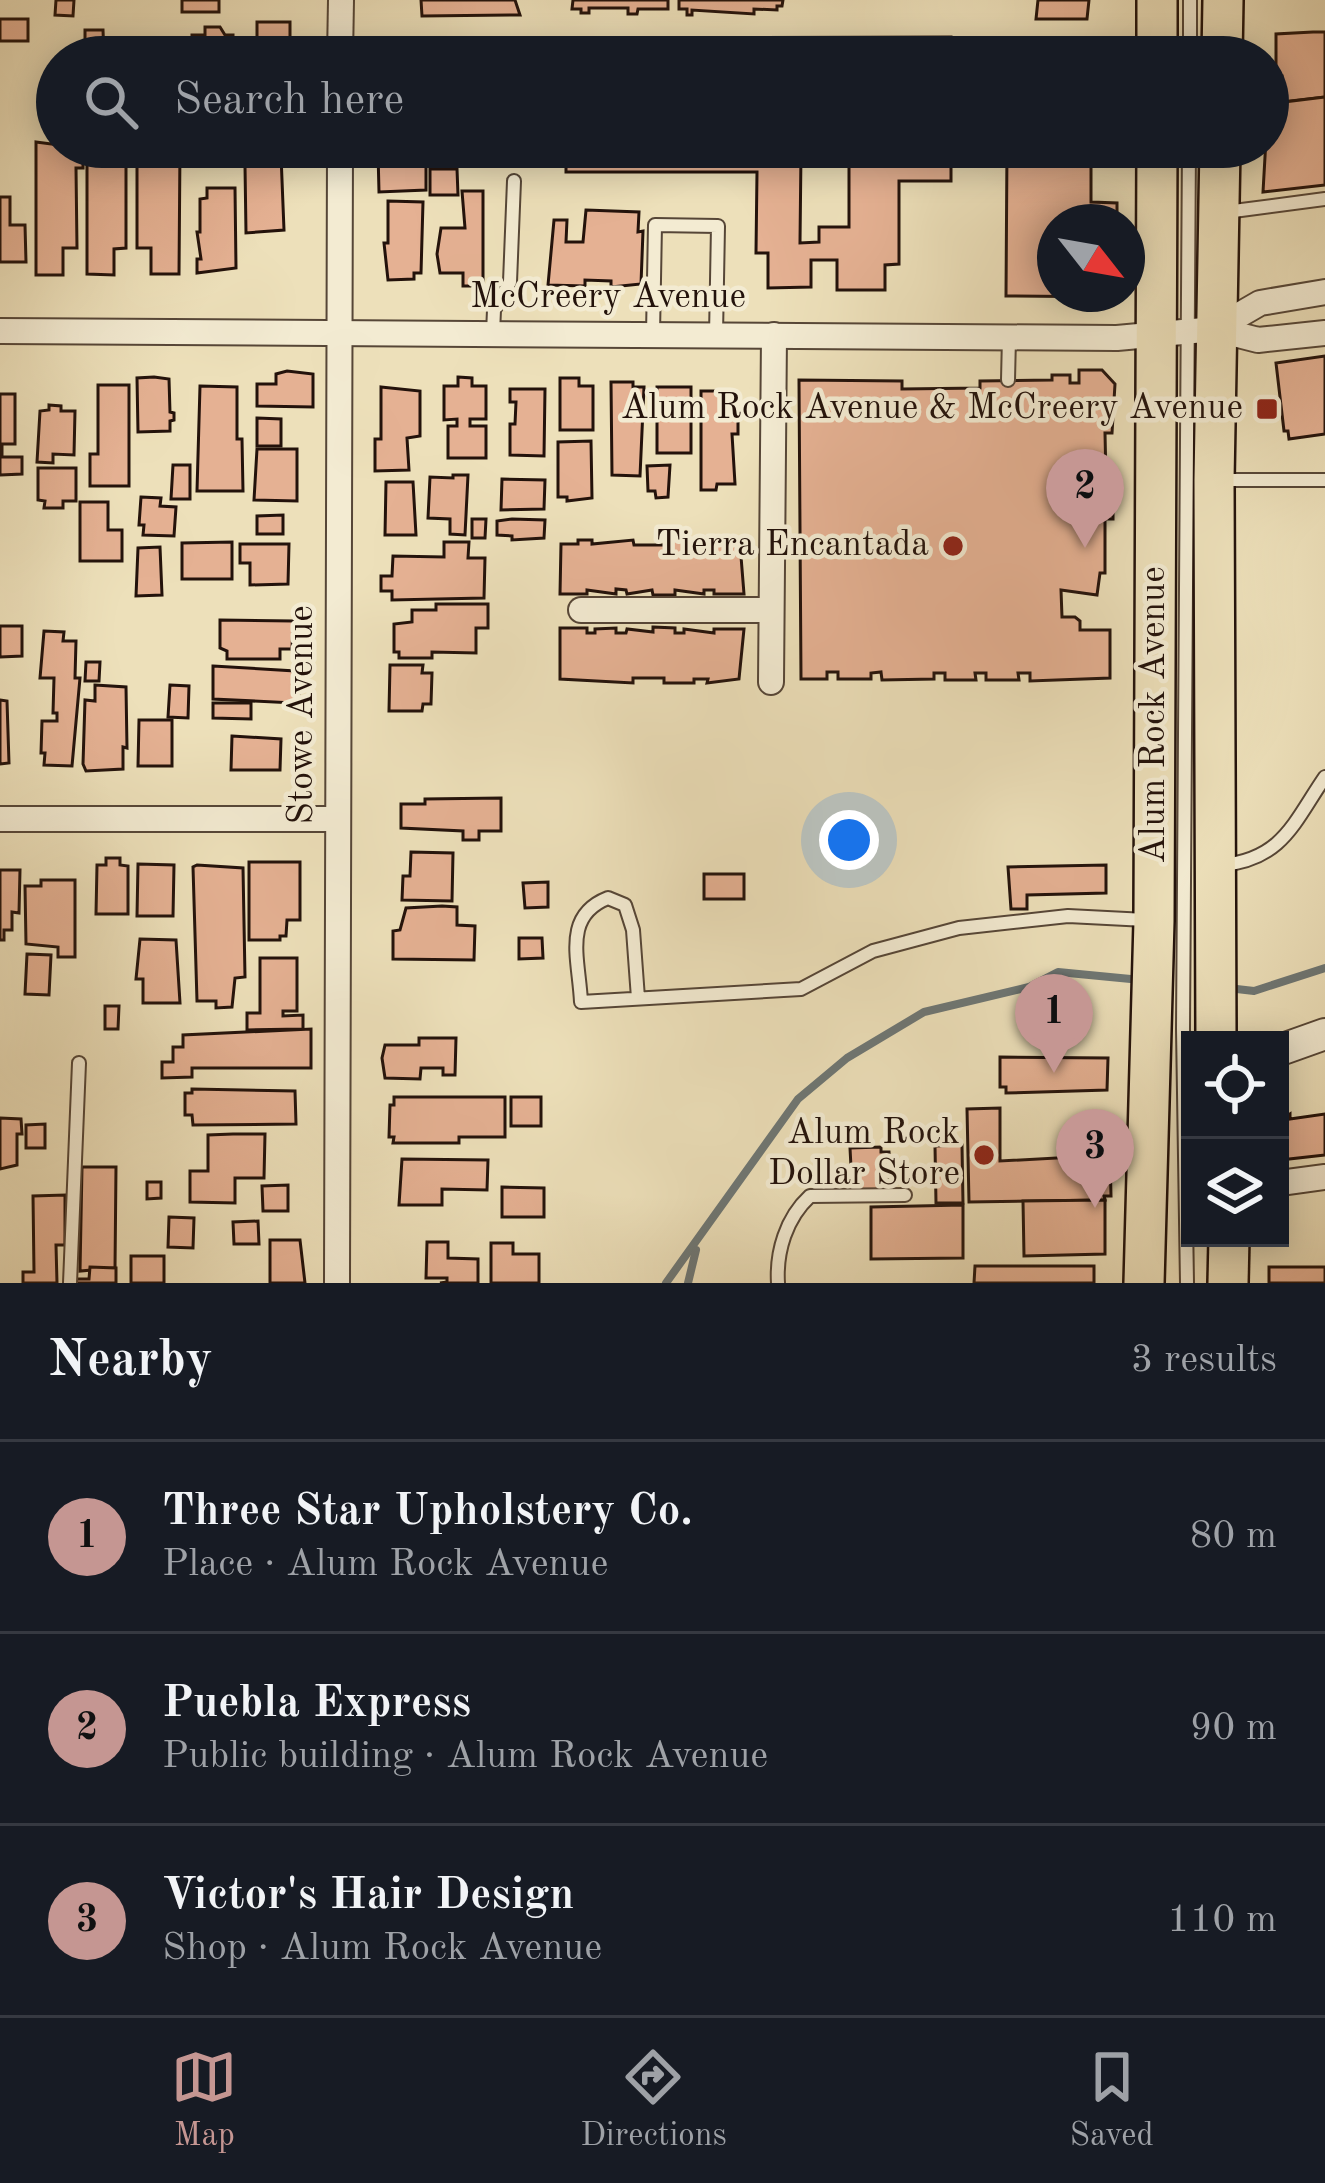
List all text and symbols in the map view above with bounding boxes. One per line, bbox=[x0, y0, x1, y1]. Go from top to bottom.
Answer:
search box bbox=[36, 36, 1289, 168]
icon: search bbox=[78, 69, 144, 135]
text: Search here bbox=[174, 79, 404, 124]
north arrow bbox=[1037, 204, 1145, 312]
street label: McCreery Avenue bbox=[470, 280, 746, 316]
place label: Alum Rock Avenue & McCreery Avenue bbox=[621, 391, 1243, 427]
marker: Alum Rock Avenue & McCreery Avenue bbox=[1254, 396, 1280, 422]
pin: 2 bbox=[1046, 449, 1124, 548]
place label: Tierra Encantada bbox=[655, 528, 929, 564]
marker: Tierra Encantada bbox=[940, 533, 966, 559]
street label: Alum Rock Avenue bbox=[1137, 566, 1173, 864]
street label: Stowe Avenue bbox=[285, 605, 321, 825]
your location bbox=[819, 810, 879, 870]
pin: 1 bbox=[1015, 974, 1093, 1073]
map controls bbox=[1181, 1031, 1289, 1247]
button: locate bbox=[1181, 1031, 1289, 1139]
pin: 3 bbox=[1056, 1109, 1134, 1208]
place label: Alum Rock Dollar Store bbox=[768, 1116, 960, 1193]
button: layers bbox=[1181, 1139, 1289, 1247]
marker: Alum Rock Dollar Store bbox=[971, 1142, 997, 1168]
text: Nearby bbox=[48, 1336, 213, 1387]
text: 3 results bbox=[1131, 1341, 1277, 1380]
text: Three Star Upholstery Co. bbox=[162, 1490, 693, 1535]
text: 1 bbox=[76, 1517, 98, 1556]
text: 80 m bbox=[1190, 1517, 1277, 1556]
text: Place · Alum Rock Avenue bbox=[162, 1545, 608, 1584]
text: Puebla Express bbox=[162, 1682, 471, 1727]
text: 2 bbox=[76, 1709, 98, 1748]
text: 90 m bbox=[1190, 1709, 1277, 1748]
text: Public building · Alum Rock Avenue bbox=[162, 1737, 768, 1776]
text: Victor's Hair Design bbox=[162, 1874, 574, 1919]
text: 3 bbox=[76, 1901, 98, 1940]
text: 110 m bbox=[1167, 1901, 1277, 1940]
text: Shop · Alum Rock Avenue bbox=[162, 1929, 602, 1968]
tab: Map bbox=[171, 2044, 237, 2157]
tab: Directions bbox=[580, 2044, 727, 2157]
tab: Saved bbox=[1070, 2044, 1154, 2157]

